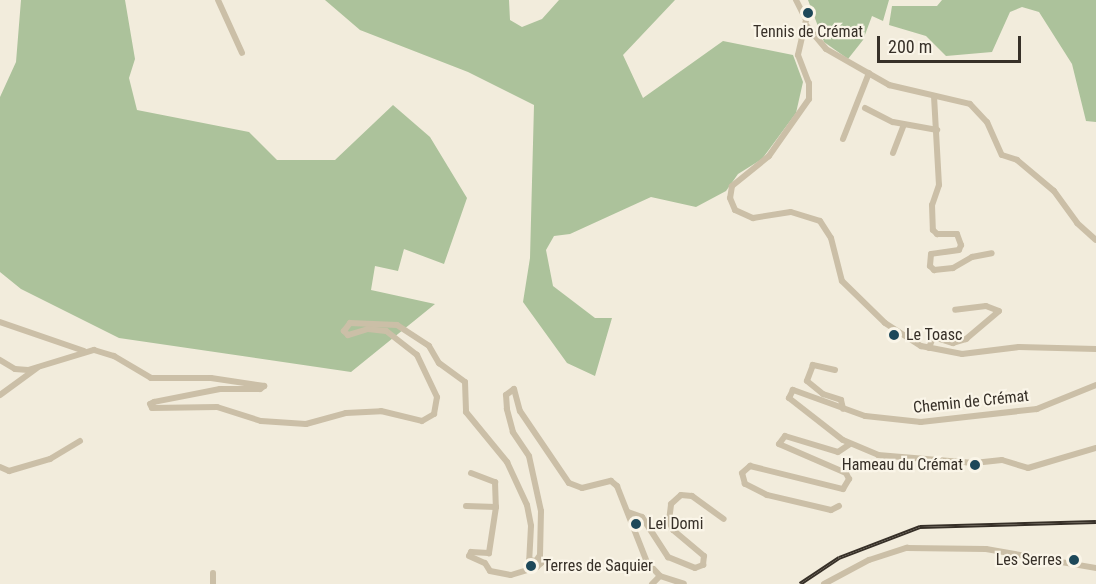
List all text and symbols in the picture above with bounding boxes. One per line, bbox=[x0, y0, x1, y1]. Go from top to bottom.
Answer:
marker: Tennis de Crémat bbox=[801, 6, 815, 20]
place label: Tennis de Crémat bbox=[753, 22, 863, 42]
scale bar bbox=[880, 24, 1024, 62]
text: 200 m bbox=[888, 36, 932, 57]
place label: Le Toasc bbox=[906, 325, 963, 345]
marker: Le Toasc bbox=[887, 328, 901, 342]
street label: Chemin de Crémat bbox=[912, 386, 1030, 418]
place label: Hameau du Crémat bbox=[842, 455, 963, 475]
marker: Hameau du Crémat bbox=[968, 458, 982, 472]
place label: Lei Domi bbox=[648, 514, 703, 534]
marker: Lei Domi bbox=[629, 517, 643, 531]
place label: Les Serres bbox=[996, 550, 1062, 570]
marker: Les Serres bbox=[1067, 553, 1081, 567]
place label: Terres de Saquier bbox=[543, 556, 653, 576]
marker: Terres de Saquier bbox=[524, 559, 538, 573]

